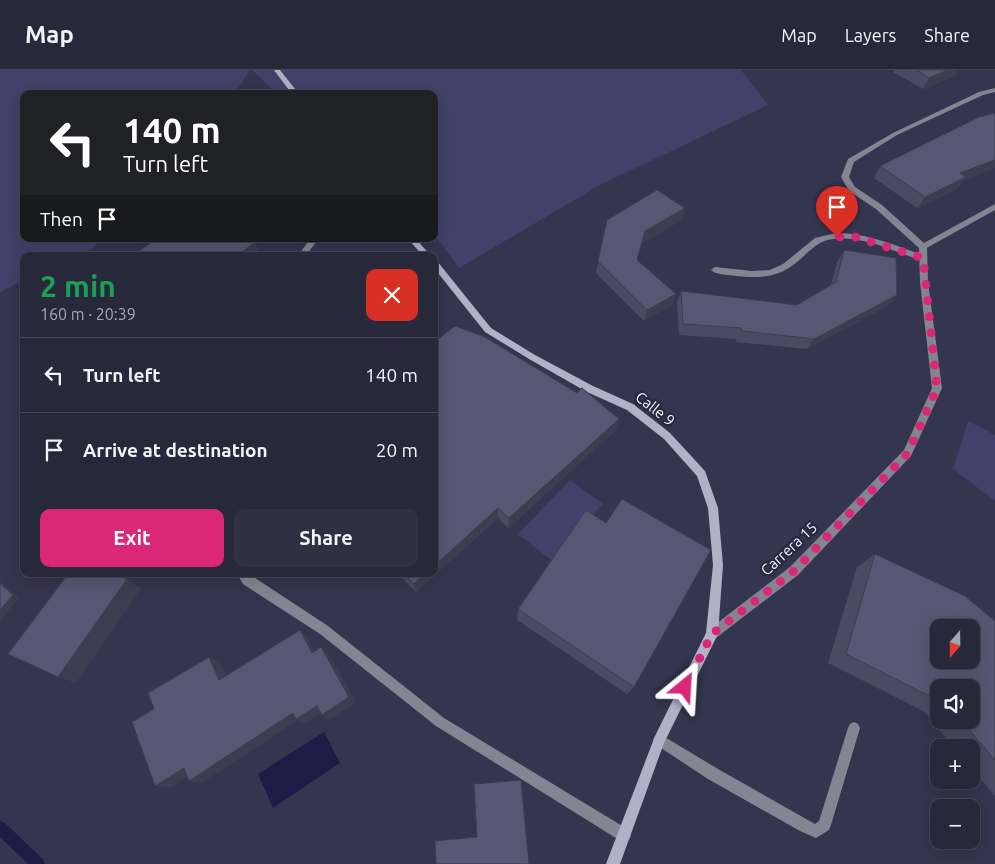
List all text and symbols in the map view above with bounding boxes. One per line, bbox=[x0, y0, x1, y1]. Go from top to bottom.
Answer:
text: Map bbox=[25, 21, 74, 48]
text: Map bbox=[781, 25, 817, 45]
text: Layers bbox=[845, 25, 896, 45]
text: Share bbox=[924, 25, 970, 45]
icon: left bbox=[40, 110, 105, 175]
text: 140 m bbox=[123, 110, 221, 150]
text: Turn left bbox=[123, 151, 208, 176]
pin bbox=[816, 186, 858, 237]
icon: arrive bbox=[823, 193, 851, 221]
icon: arrive bbox=[93, 205, 121, 233]
text: Then bbox=[40, 208, 83, 230]
text: 2 min bbox=[40, 269, 116, 303]
button: close bbox=[366, 269, 418, 321]
text: 160 m · 20:39 bbox=[40, 305, 136, 323]
icon: left bbox=[40, 361, 68, 389]
text: Turn left bbox=[83, 364, 161, 386]
text: 140 m bbox=[365, 364, 418, 386]
street label: Calle 9 bbox=[632, 388, 678, 429]
icon: arrive bbox=[40, 436, 68, 464]
text: Arrive at destination bbox=[83, 439, 268, 461]
text: 20 m bbox=[376, 439, 418, 461]
button: Exit bbox=[40, 509, 224, 567]
button: Share bbox=[234, 509, 418, 567]
street label: Carrera 15 bbox=[757, 518, 820, 579]
north arrow bbox=[930, 619, 980, 669]
map controls bbox=[930, 619, 980, 849]
position arrow bbox=[658, 660, 710, 712]
button: sound bbox=[930, 679, 980, 729]
button: + bbox=[930, 739, 980, 789]
button: − bbox=[930, 799, 980, 849]

